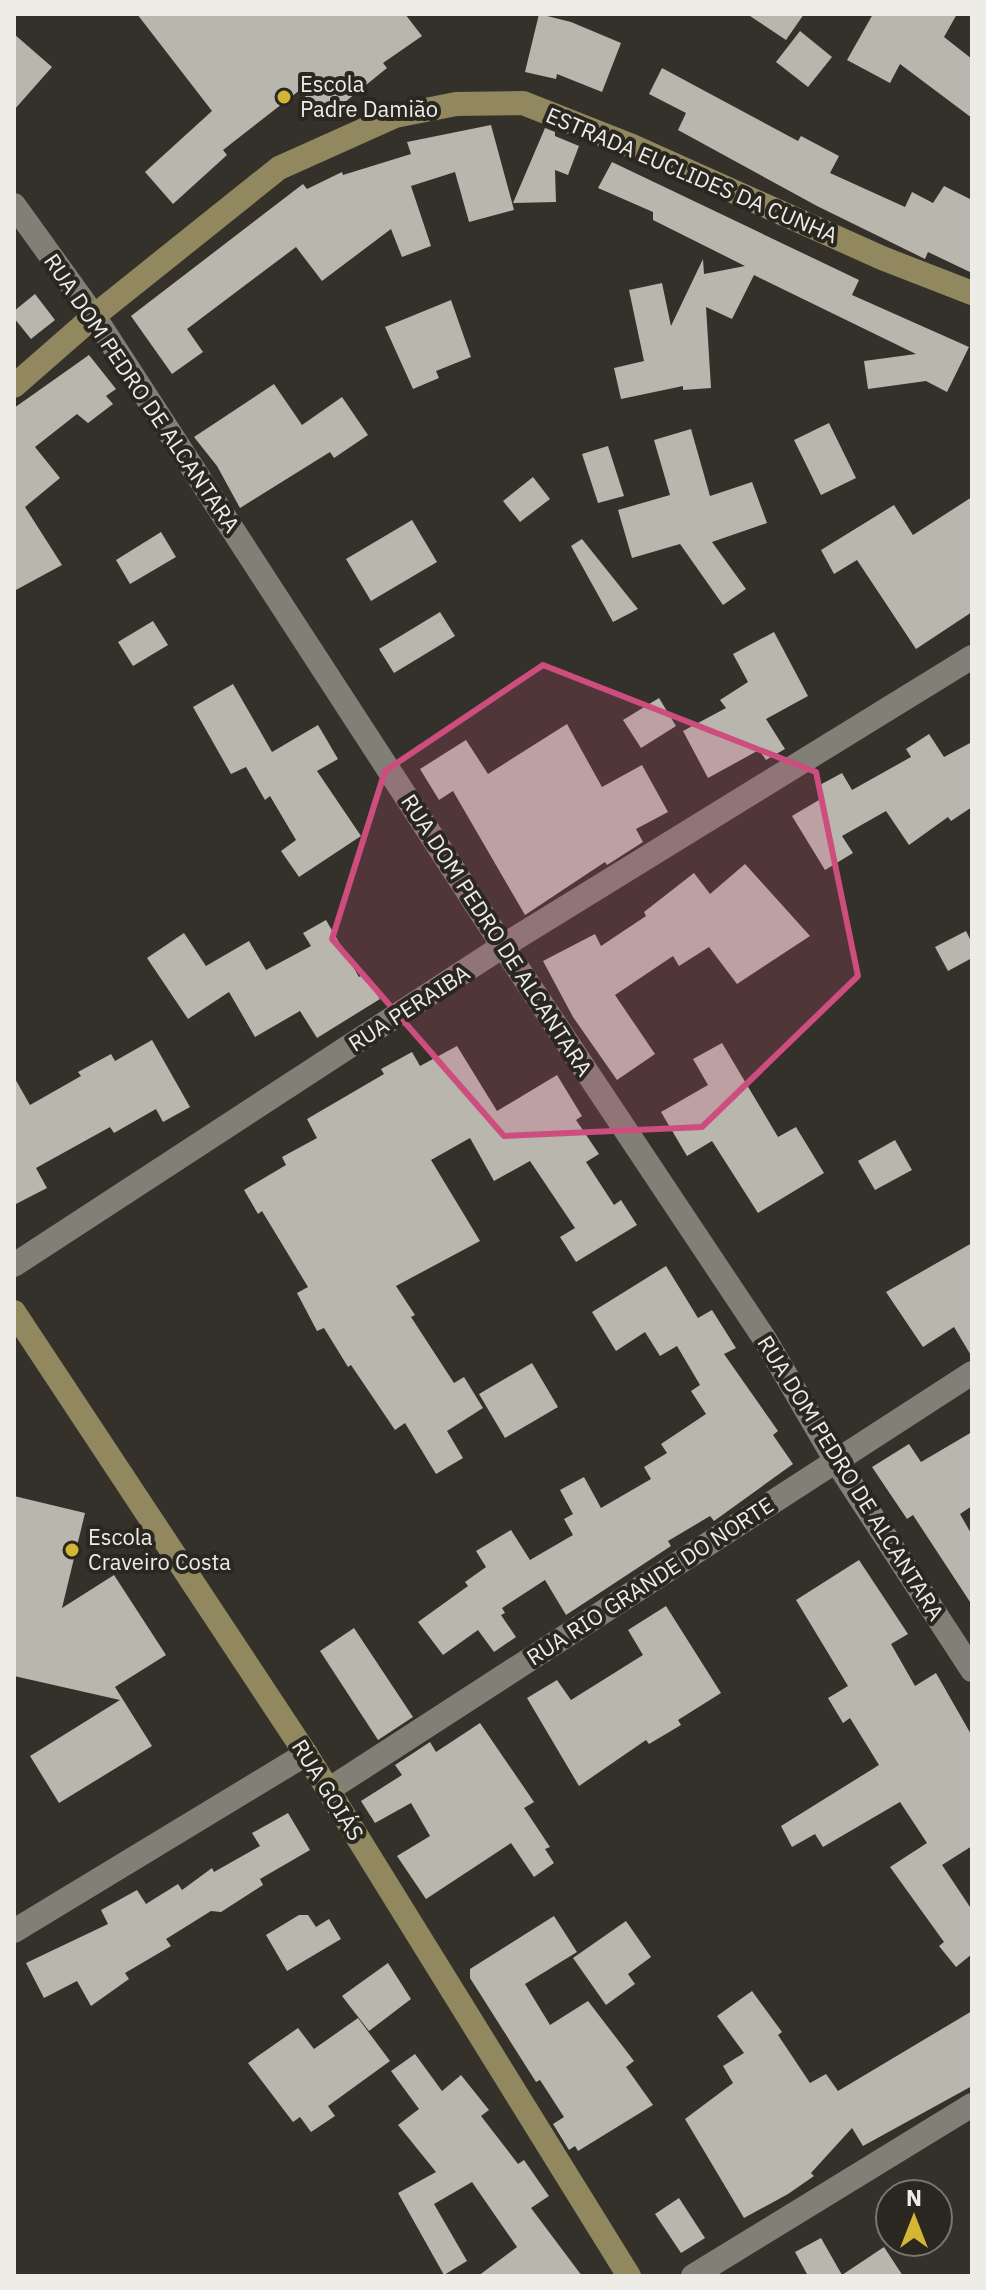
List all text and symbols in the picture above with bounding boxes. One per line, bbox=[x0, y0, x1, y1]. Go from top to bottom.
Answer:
place label: Escola Padre Damião bbox=[300, 69, 438, 123]
marker: Escola Padre Damião bbox=[275, 88, 293, 106]
street label: ESTRADA EUCLIDES DA CUNHA bbox=[542, 100, 842, 249]
street label: RUA DOM PEDRO DE ALCANTARA bbox=[38, 248, 247, 538]
street label: RUA DOM PEDRO DE ALCANTARA bbox=[395, 788, 600, 1081]
street label: RUA PERAIBA bbox=[342, 958, 475, 1058]
street label: RUA DOM PEDRO DE ALCANTARA bbox=[752, 1330, 951, 1626]
street label: RUA RIO GRANDE DO NORTE bbox=[521, 1490, 779, 1671]
place label: Escola Craveiro Costa bbox=[88, 1522, 231, 1576]
marker: Escola Craveiro Costa bbox=[63, 1541, 81, 1559]
street label: RUA GOIÁS bbox=[286, 1734, 371, 1846]
north arrow bbox=[874, 2178, 954, 2258]
text: N bbox=[906, 2183, 922, 2212]

